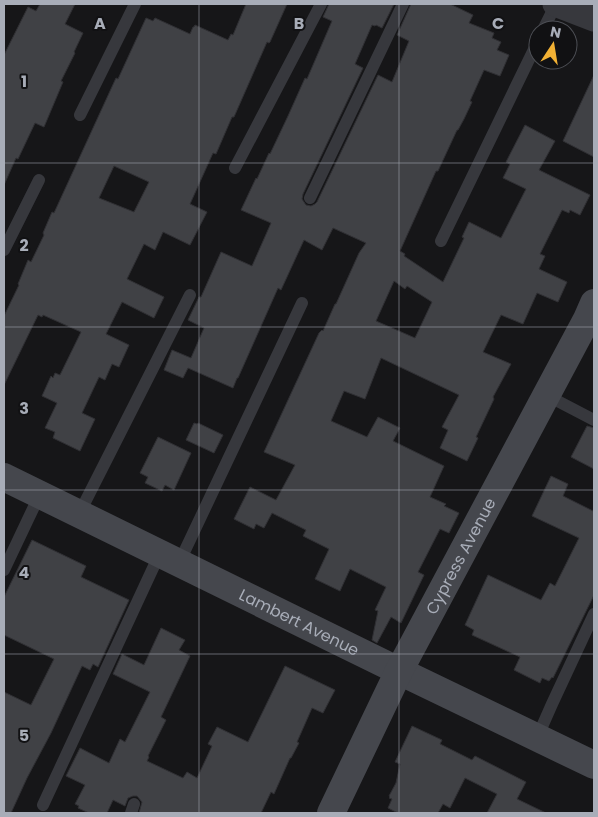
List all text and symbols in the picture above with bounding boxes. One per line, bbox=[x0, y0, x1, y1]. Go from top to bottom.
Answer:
text: A bbox=[94, 12, 106, 35]
text: B bbox=[294, 12, 304, 35]
text: C bbox=[492, 12, 504, 35]
north arrow bbox=[528, 20, 578, 70]
text: N bbox=[548, 21, 563, 43]
text: 1 bbox=[21, 70, 27, 93]
text: 2 bbox=[19, 234, 29, 257]
text: 3 bbox=[19, 397, 29, 420]
street label: Cypress Avenue bbox=[420, 494, 502, 618]
text: 4 bbox=[19, 561, 30, 584]
street label: Lambert Avenue bbox=[235, 583, 363, 662]
text: 5 bbox=[19, 724, 29, 747]

